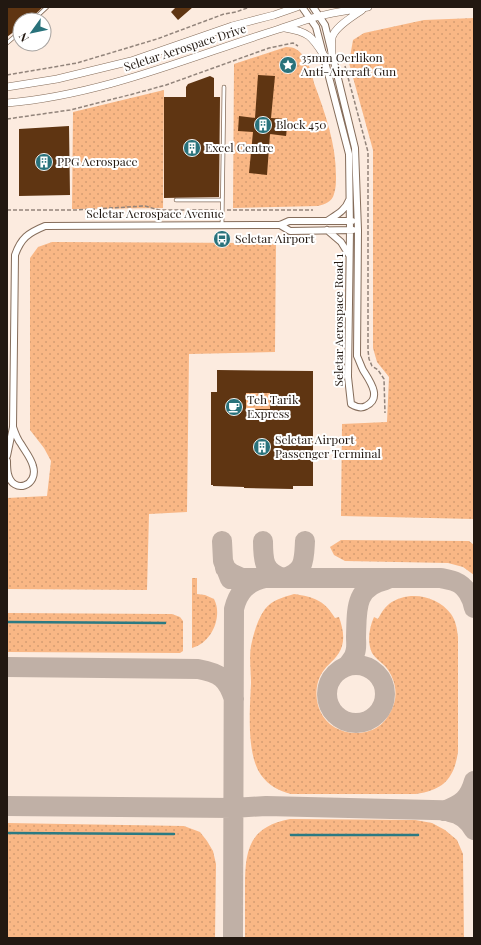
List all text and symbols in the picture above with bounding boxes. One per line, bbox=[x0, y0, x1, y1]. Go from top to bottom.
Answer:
north arrow bbox=[12, 12, 52, 52]
street label: Seletar Aerospace Drive bbox=[121, 20, 248, 74]
text: N bbox=[15, 30, 32, 45]
place label: 35mm Oerlikon Anti-Aircraft Gun bbox=[300, 49, 396, 79]
place icon: 35mm Oerlikon Anti-Aircraft Gun bbox=[278, 55, 298, 75]
building icon: Block 450 bbox=[253, 115, 273, 135]
place label: Block 450 bbox=[276, 116, 326, 132]
building icon: Excel Centre bbox=[182, 138, 202, 158]
place label: Excel Centre bbox=[205, 139, 274, 155]
building icon: PPG Aerospace bbox=[34, 152, 54, 172]
place label: PPG Aerospace bbox=[57, 153, 138, 169]
street label: Seletar Aerospace Avenue bbox=[86, 205, 224, 221]
bus stop icon: Seletar Airport bbox=[212, 229, 232, 249]
place label: Seletar Airport bbox=[235, 230, 315, 246]
street label: Seletar Aerospace Road 1 bbox=[330, 253, 346, 387]
place label: Teh Tarik Express bbox=[247, 391, 299, 421]
cafe icon: Teh Tarik Express bbox=[224, 397, 244, 417]
place label: Seletar Airport Passenger Terminal bbox=[275, 431, 381, 461]
building icon: Seletar Airport Passenger Terminal bbox=[252, 437, 272, 457]

